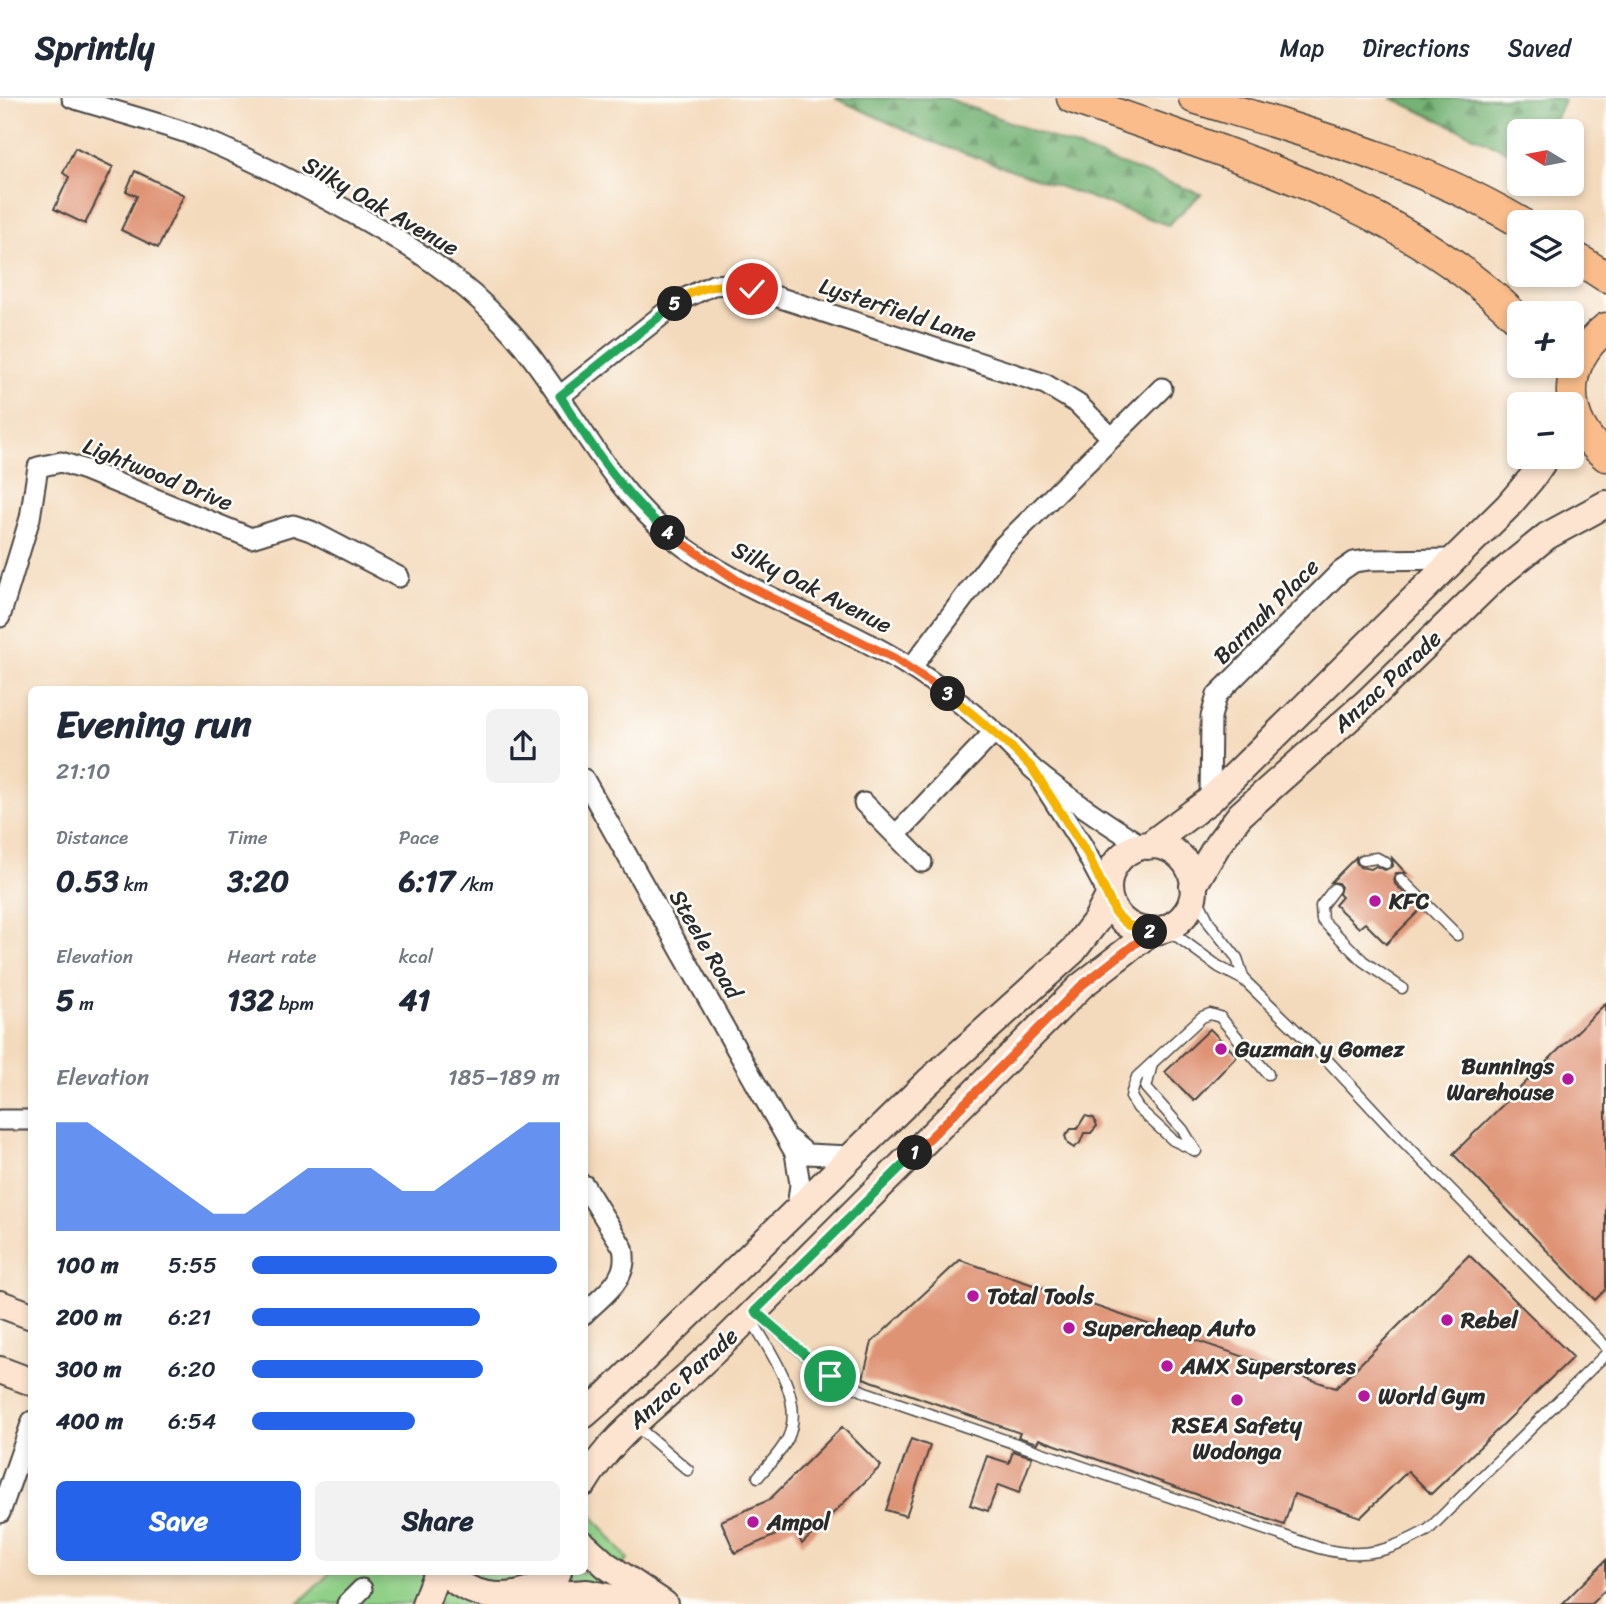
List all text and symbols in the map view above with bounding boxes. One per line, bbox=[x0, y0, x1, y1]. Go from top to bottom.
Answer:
text: Sprintly bbox=[35, 19, 154, 77]
text: Map bbox=[1280, 27, 1324, 69]
text: Directions bbox=[1362, 27, 1470, 69]
text: Saved bbox=[1508, 27, 1571, 69]
north arrow bbox=[1507, 119, 1584, 196]
map controls bbox=[1507, 119, 1584, 469]
street label: Silky Oak Avenue bbox=[295, 145, 467, 268]
button: layers bbox=[1507, 210, 1584, 287]
pin bbox=[722, 259, 782, 319]
street label: Lysterfield Lane bbox=[814, 266, 982, 355]
icon: check bbox=[733, 270, 771, 308]
pin: 5 bbox=[658, 286, 692, 322]
text: 5 bbox=[669, 287, 680, 320]
button: + bbox=[1507, 301, 1584, 378]
button: − bbox=[1507, 392, 1584, 469]
street label: Lightwood Drive bbox=[76, 426, 239, 523]
pin: 4 bbox=[650, 516, 686, 550]
text: 4 bbox=[662, 516, 673, 549]
street label: Silky Oak Avenue bbox=[724, 529, 899, 646]
street label: Barmah Place bbox=[1203, 548, 1330, 675]
street label: Anzac Parade bbox=[1322, 619, 1452, 744]
pin: 3 bbox=[930, 676, 965, 712]
text: 3 bbox=[942, 677, 953, 710]
text: Evening run bbox=[56, 691, 252, 758]
button: share bbox=[486, 709, 560, 783]
text: 21:10 bbox=[56, 751, 111, 792]
text: Distance bbox=[56, 821, 128, 854]
text: Time bbox=[227, 821, 268, 854]
text: Pace bbox=[399, 821, 439, 854]
text: 0.53 bbox=[56, 854, 119, 908]
text: 3:20 bbox=[227, 854, 289, 908]
text: 6:17 bbox=[399, 854, 455, 908]
text: km bbox=[119, 868, 148, 901]
text: /km bbox=[455, 868, 494, 901]
place label: KFC bbox=[1388, 881, 1430, 922]
street label: Steele Road bbox=[658, 882, 755, 1009]
marker: KFC bbox=[1367, 893, 1383, 909]
pin: 2 bbox=[1132, 914, 1168, 950]
text: 2 bbox=[1144, 915, 1155, 948]
text: Elevation bbox=[56, 940, 133, 973]
text: Heart rate bbox=[227, 940, 317, 973]
text: kcal bbox=[399, 940, 433, 973]
text: 5 bbox=[56, 973, 74, 1027]
text: 132 bbox=[227, 973, 274, 1027]
text: 41 bbox=[399, 973, 430, 1027]
text: m bbox=[74, 987, 94, 1020]
text: bpm bbox=[274, 987, 314, 1020]
place label: Guzman y Gomez bbox=[1234, 1029, 1405, 1070]
marker: Guzman y Gomez bbox=[1213, 1041, 1229, 1057]
place label: Bunnings Warehouse bbox=[1446, 1046, 1554, 1113]
text: Elevation bbox=[56, 1057, 149, 1098]
text: 185–189 m bbox=[448, 1057, 560, 1098]
marker: Bunnings Warehouse bbox=[1560, 1071, 1576, 1087]
pin: 1 bbox=[898, 1136, 932, 1170]
text: 1 bbox=[910, 1136, 919, 1169]
text: 100 m bbox=[56, 1245, 119, 1286]
text: 5:55 bbox=[168, 1245, 217, 1286]
place label: Total Tools bbox=[987, 1276, 1095, 1317]
marker: Total Tools bbox=[965, 1288, 981, 1304]
text: 200 m bbox=[56, 1297, 122, 1338]
text: 6:21 bbox=[168, 1297, 211, 1338]
place label: Rebel bbox=[1460, 1300, 1519, 1341]
place label: Supercheap Auto bbox=[1082, 1308, 1256, 1349]
marker: Rebel bbox=[1439, 1312, 1455, 1328]
street label: Anzac Parade bbox=[618, 1317, 748, 1440]
marker: Supercheap Auto bbox=[1061, 1320, 1077, 1336]
pin bbox=[800, 1346, 860, 1406]
place label: AMX Superstores bbox=[1180, 1346, 1356, 1387]
text: 300 m bbox=[56, 1349, 121, 1390]
text: 6:20 bbox=[168, 1349, 216, 1390]
icon: arrive bbox=[811, 1357, 849, 1395]
marker: AMX Superstores bbox=[1159, 1358, 1175, 1374]
place label: World Gym bbox=[1378, 1376, 1486, 1417]
marker: World Gym bbox=[1356, 1388, 1372, 1404]
marker: RSEA Safety Wodonga bbox=[1229, 1392, 1245, 1408]
text: 400 m bbox=[56, 1401, 123, 1442]
text: 6:54 bbox=[168, 1401, 216, 1442]
place label: RSEA Safety Wodonga bbox=[1171, 1405, 1303, 1472]
button: Save bbox=[56, 1481, 301, 1561]
button: Share bbox=[315, 1481, 560, 1561]
place label: Ampol bbox=[766, 1502, 832, 1543]
marker: Ampol bbox=[745, 1514, 761, 1530]

